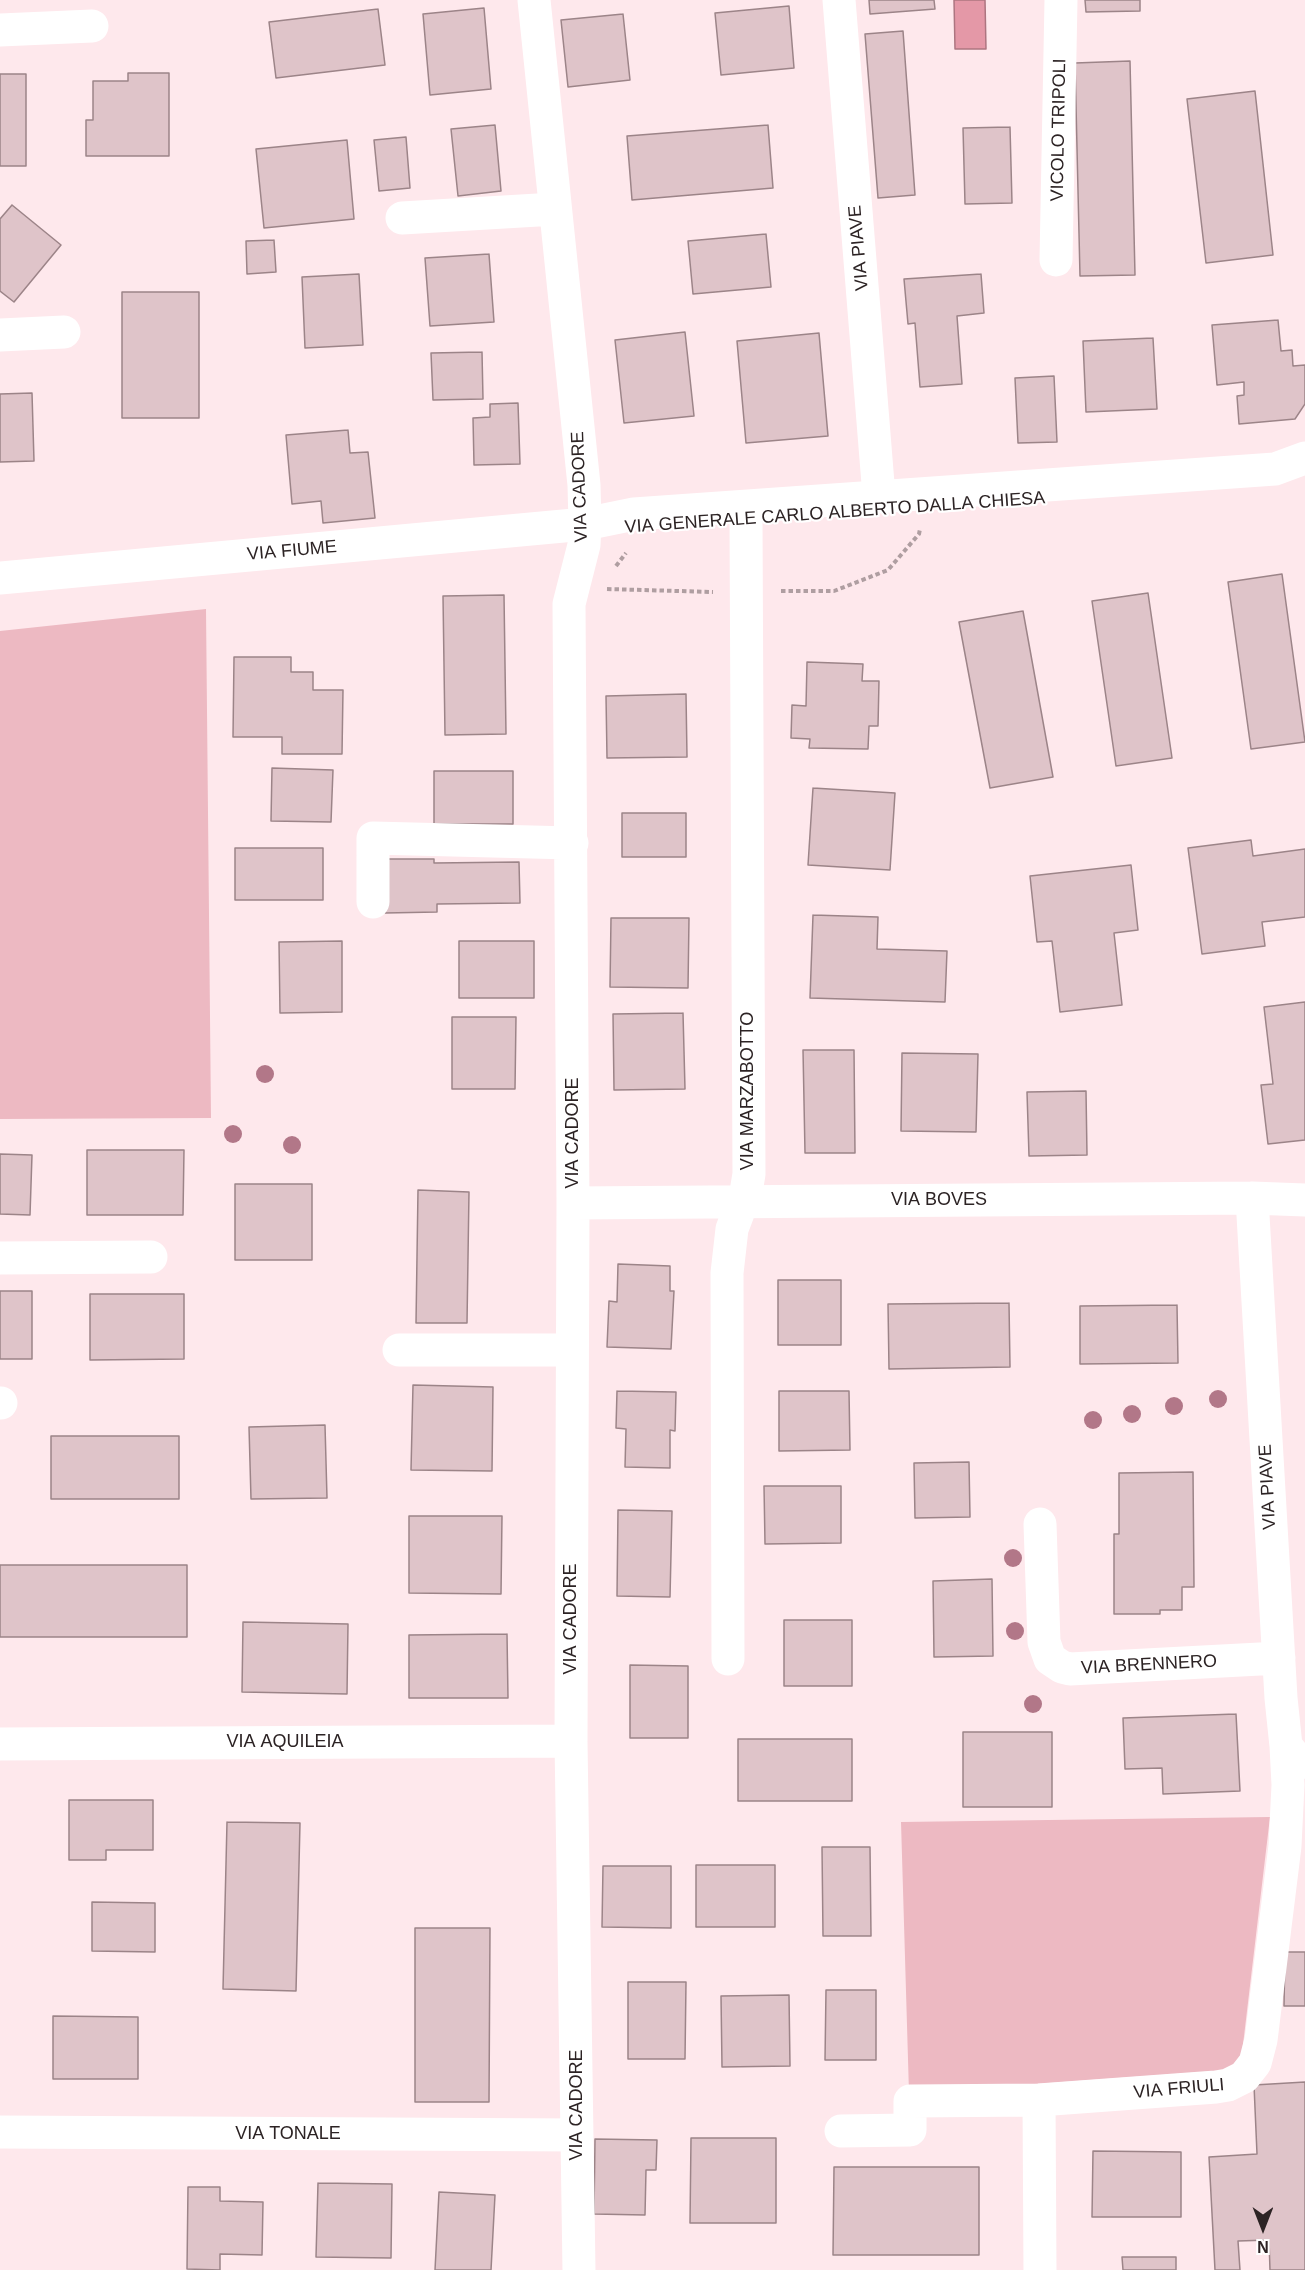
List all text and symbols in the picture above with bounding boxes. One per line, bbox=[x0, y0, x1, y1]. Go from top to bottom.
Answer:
street label: VICOLO TRIPOLI bbox=[1047, 58, 1071, 202]
street label: VIA PIAVE bbox=[845, 204, 873, 292]
street label: VIA CADORE bbox=[567, 431, 593, 543]
street label: VIA GENERALE CARLO ALBERTO DALLA CHIESA bbox=[624, 488, 1046, 538]
street label: VIA FIUME bbox=[246, 536, 338, 566]
street label: VIA MARZABOTTO bbox=[737, 1012, 759, 1170]
street label: VIA CADORE bbox=[562, 1077, 584, 1189]
street label: VIA BOVES bbox=[891, 1189, 987, 1211]
street label: VIA PIAVE bbox=[1255, 1444, 1281, 1530]
street label: VIA CADORE bbox=[560, 1563, 582, 1675]
street label: VIA BRENNERO bbox=[1081, 1651, 1217, 1679]
street label: VIA AQUILEIA bbox=[226, 1731, 344, 1753]
street label: VIA CADORE bbox=[566, 2049, 588, 2161]
street label: VIA FRIULI bbox=[1133, 2074, 1225, 2104]
street label: VIA TONALE bbox=[235, 2123, 341, 2145]
north arrow bbox=[1233, 2198, 1293, 2258]
text: N bbox=[1257, 2238, 1269, 2255]

